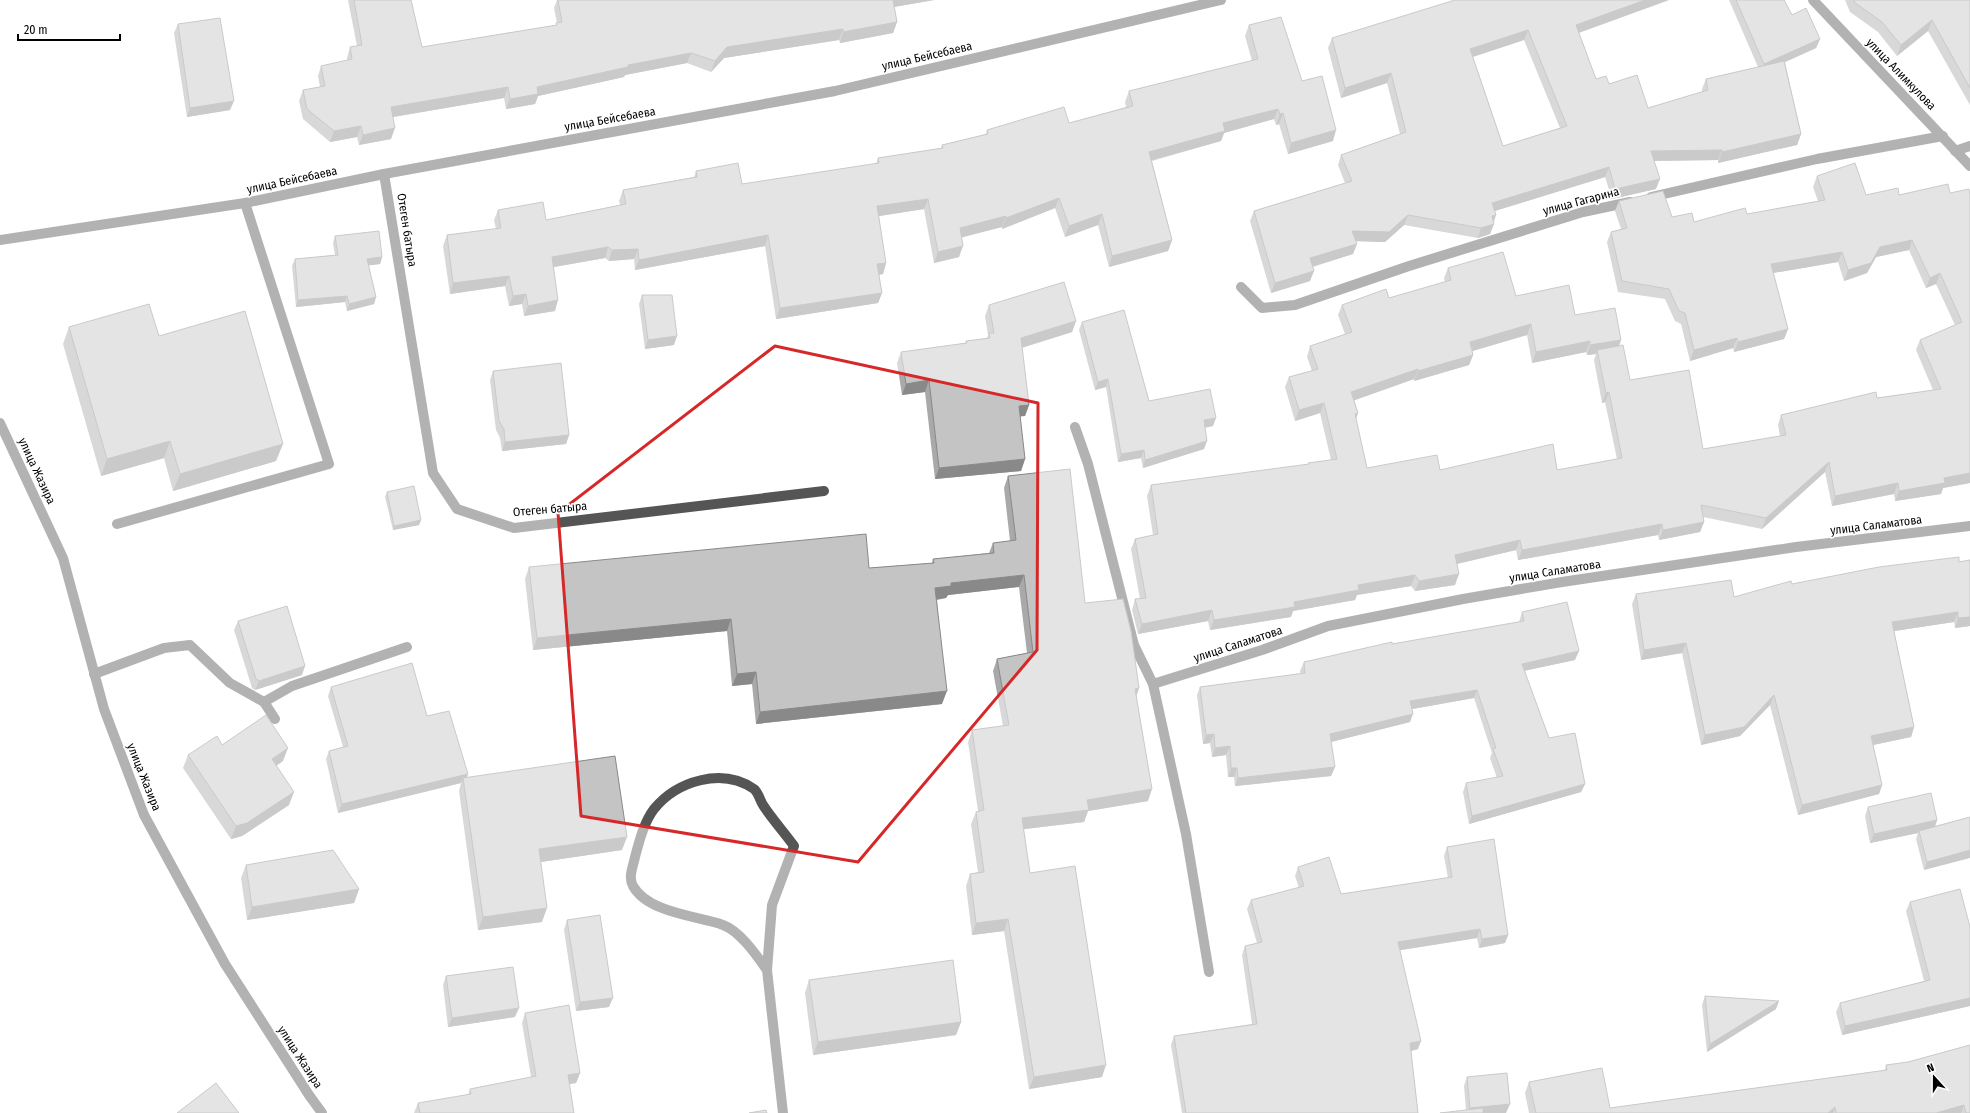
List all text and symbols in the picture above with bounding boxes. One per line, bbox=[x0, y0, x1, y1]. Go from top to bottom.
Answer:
scale bar bbox=[18, 16, 120, 42]
text: 20 m bbox=[24, 23, 48, 37]
street label: улица Алимкулова bbox=[1863, 35, 1939, 113]
street label: улица Бейсебаева bbox=[881, 39, 974, 73]
street label: улица Бейсебаева bbox=[563, 104, 657, 134]
street label: улица Бейсебаева bbox=[245, 164, 339, 196]
street label: улица Гагарина bbox=[1541, 184, 1621, 218]
street label: Отеген батыра bbox=[394, 192, 420, 268]
street label: улица Жазира bbox=[16, 436, 59, 506]
street label: Отеген батыра bbox=[512, 499, 588, 519]
street label: улица Саламатова bbox=[1829, 512, 1923, 538]
street label: улица Саламатова bbox=[1508, 557, 1602, 585]
street label: улица Саламатова bbox=[1192, 623, 1284, 665]
street label: улица Жазира bbox=[124, 741, 164, 813]
street label: улица Жазира bbox=[275, 1023, 325, 1091]
north arrow bbox=[1914, 1057, 1954, 1097]
text: N bbox=[1925, 1061, 1936, 1075]

